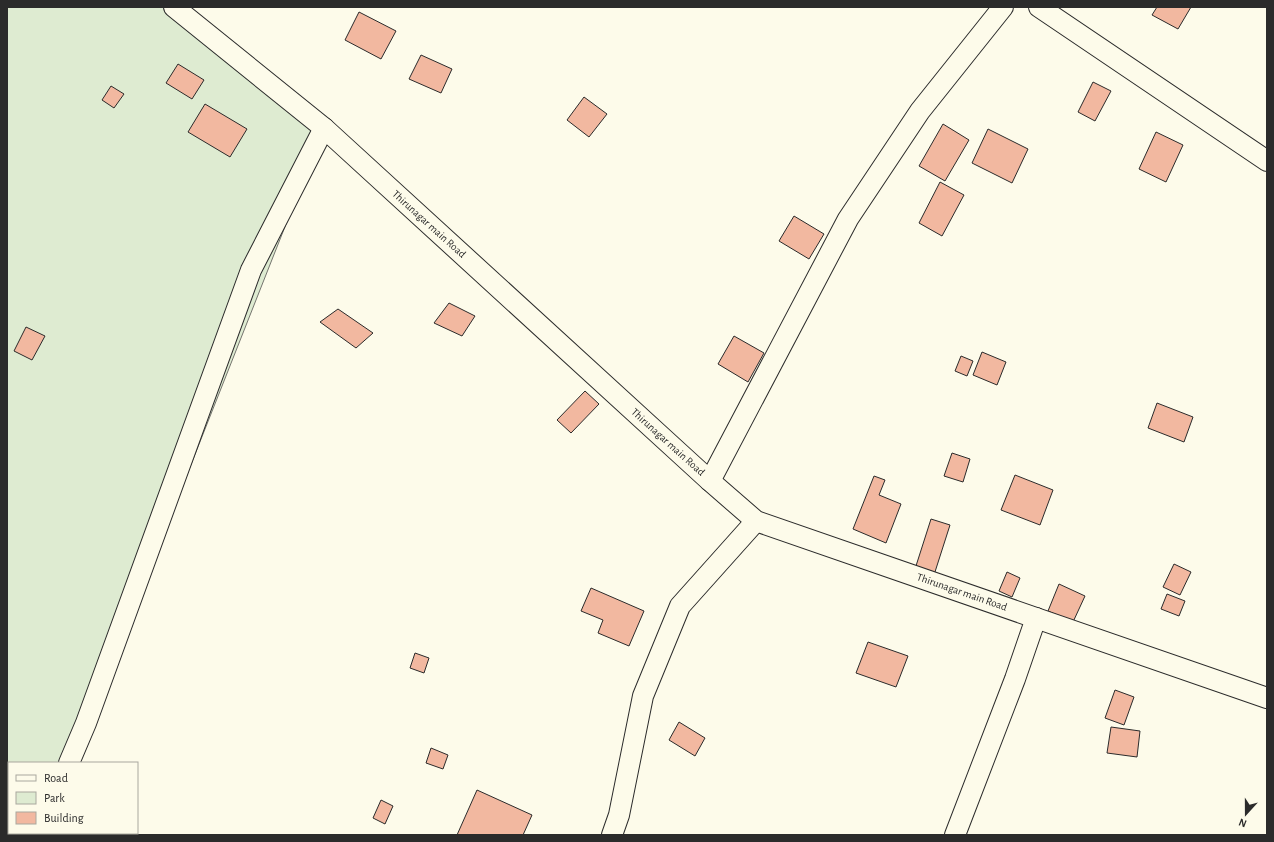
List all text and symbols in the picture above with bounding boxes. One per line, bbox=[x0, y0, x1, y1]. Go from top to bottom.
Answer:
street label: Thirunagar main Road bbox=[390, 188, 468, 260]
street label: Thirunagar main Road bbox=[629, 406, 707, 478]
street label: Thirunagar main Road bbox=[915, 571, 1009, 613]
legend bbox=[8, 762, 138, 834]
text: Road bbox=[44, 772, 68, 784]
text: Park bbox=[44, 792, 65, 804]
north arrow bbox=[1226, 794, 1266, 834]
text: Building bbox=[44, 812, 84, 824]
text: N bbox=[1237, 816, 1248, 829]

